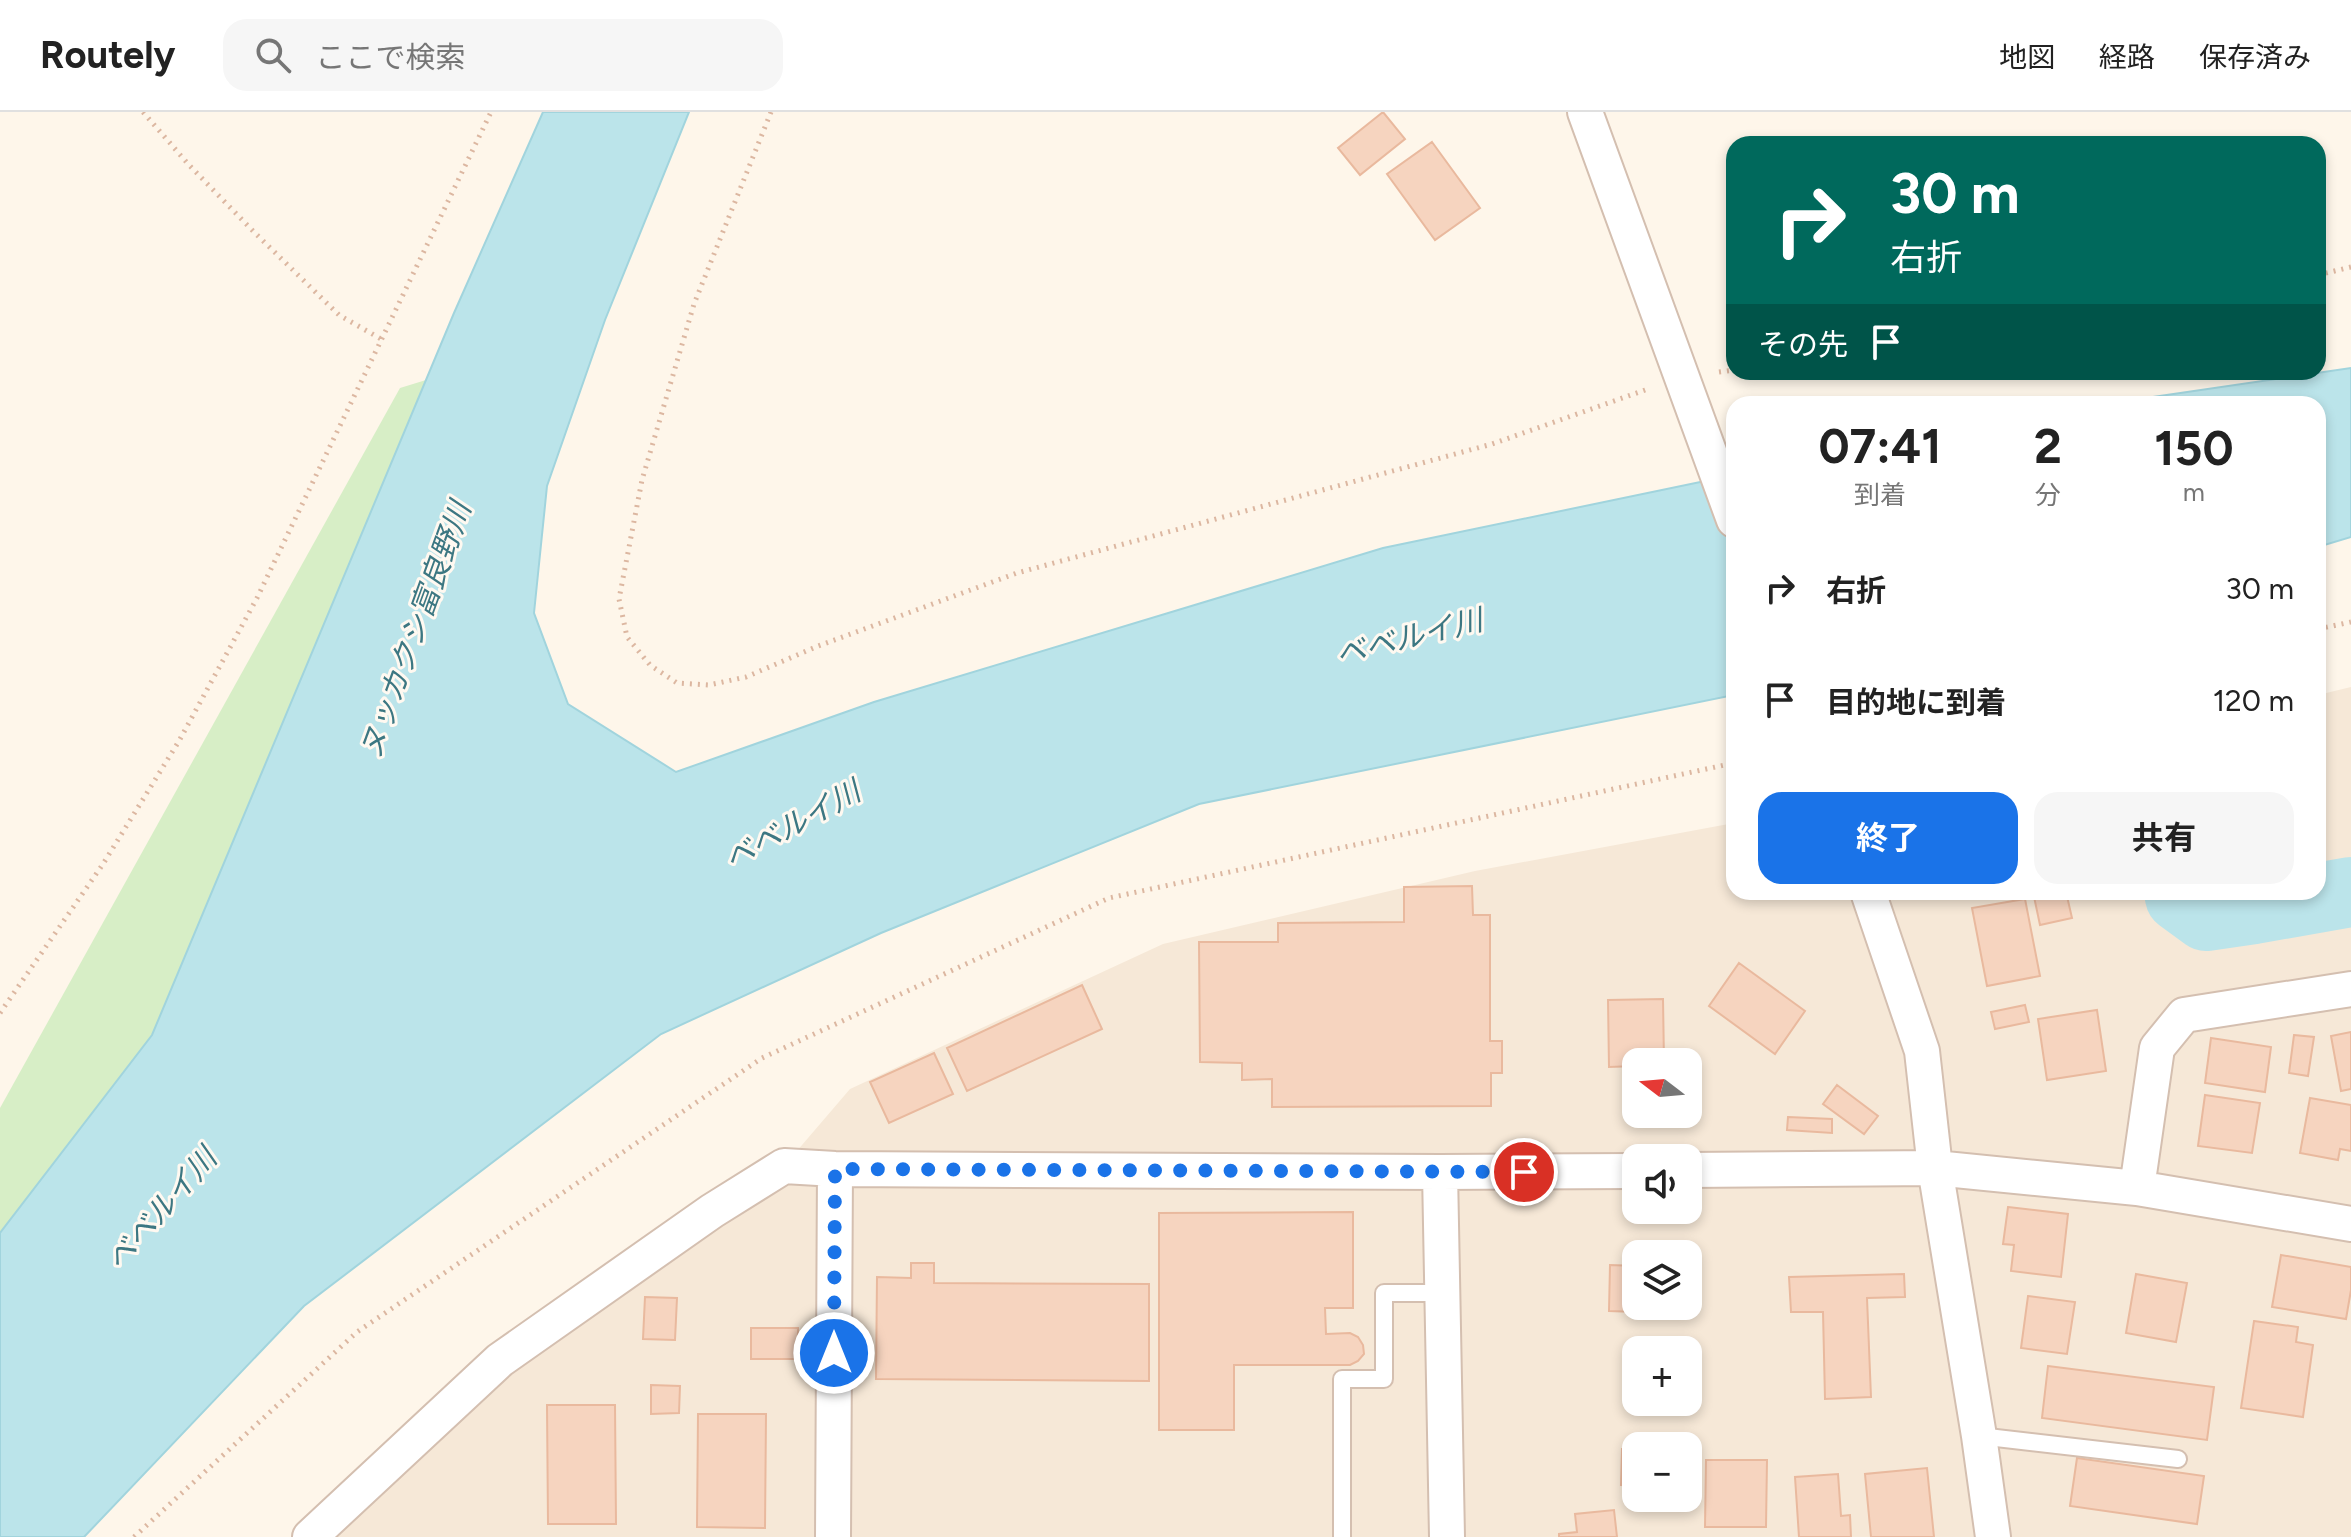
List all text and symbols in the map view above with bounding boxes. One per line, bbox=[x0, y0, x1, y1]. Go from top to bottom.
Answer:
search box bbox=[223, 19, 783, 91]
text: Routely bbox=[40, 32, 175, 78]
icon: search bbox=[251, 33, 295, 77]
text: ここで検索 bbox=[315, 39, 465, 76]
text: 地図 bbox=[1999, 40, 2055, 74]
text: 経路 bbox=[2099, 40, 2155, 74]
text: 保存済み bbox=[2199, 40, 2311, 74]
text: 30 m bbox=[1890, 160, 2020, 227]
icon: right bbox=[1758, 168, 1862, 272]
text: 右折 bbox=[1890, 236, 1962, 279]
icon: arrive bbox=[1864, 320, 1908, 364]
text: その先 bbox=[1758, 326, 1848, 363]
text: 07:41 bbox=[1819, 417, 1941, 475]
text: 2 bbox=[2034, 417, 2062, 475]
text: 150 bbox=[2154, 419, 2233, 477]
text: m bbox=[2183, 476, 2205, 508]
text: 到着 bbox=[1854, 479, 1906, 511]
text: 分 bbox=[2035, 479, 2061, 511]
water label: ヌッカクシ富良野川 bbox=[351, 494, 480, 763]
icon: right bbox=[1758, 566, 1802, 610]
text: 30 m bbox=[2226, 570, 2294, 607]
text: 右折 bbox=[1826, 572, 1886, 609]
water label: ベベルイ川 bbox=[1332, 600, 1489, 673]
icon: arrive bbox=[1758, 678, 1802, 722]
text: 120 m bbox=[2213, 682, 2294, 719]
text: 目的地に到着 bbox=[1826, 684, 2006, 721]
water label: ベベルイ川 bbox=[717, 771, 869, 878]
button: 終了 bbox=[1758, 792, 2018, 884]
button: 共有 bbox=[2034, 792, 2294, 884]
north arrow bbox=[1622, 1048, 1702, 1128]
map controls bbox=[1622, 1048, 1702, 1512]
water label: ベベルイ川 bbox=[98, 1138, 226, 1278]
pin bbox=[1490, 1138, 1558, 1206]
button: sound bbox=[1622, 1144, 1702, 1224]
icon: arrive bbox=[1502, 1150, 1546, 1194]
button: layers bbox=[1622, 1240, 1702, 1320]
position arrow bbox=[792, 1311, 876, 1395]
button: + bbox=[1622, 1336, 1702, 1416]
button: − bbox=[1622, 1432, 1702, 1512]

